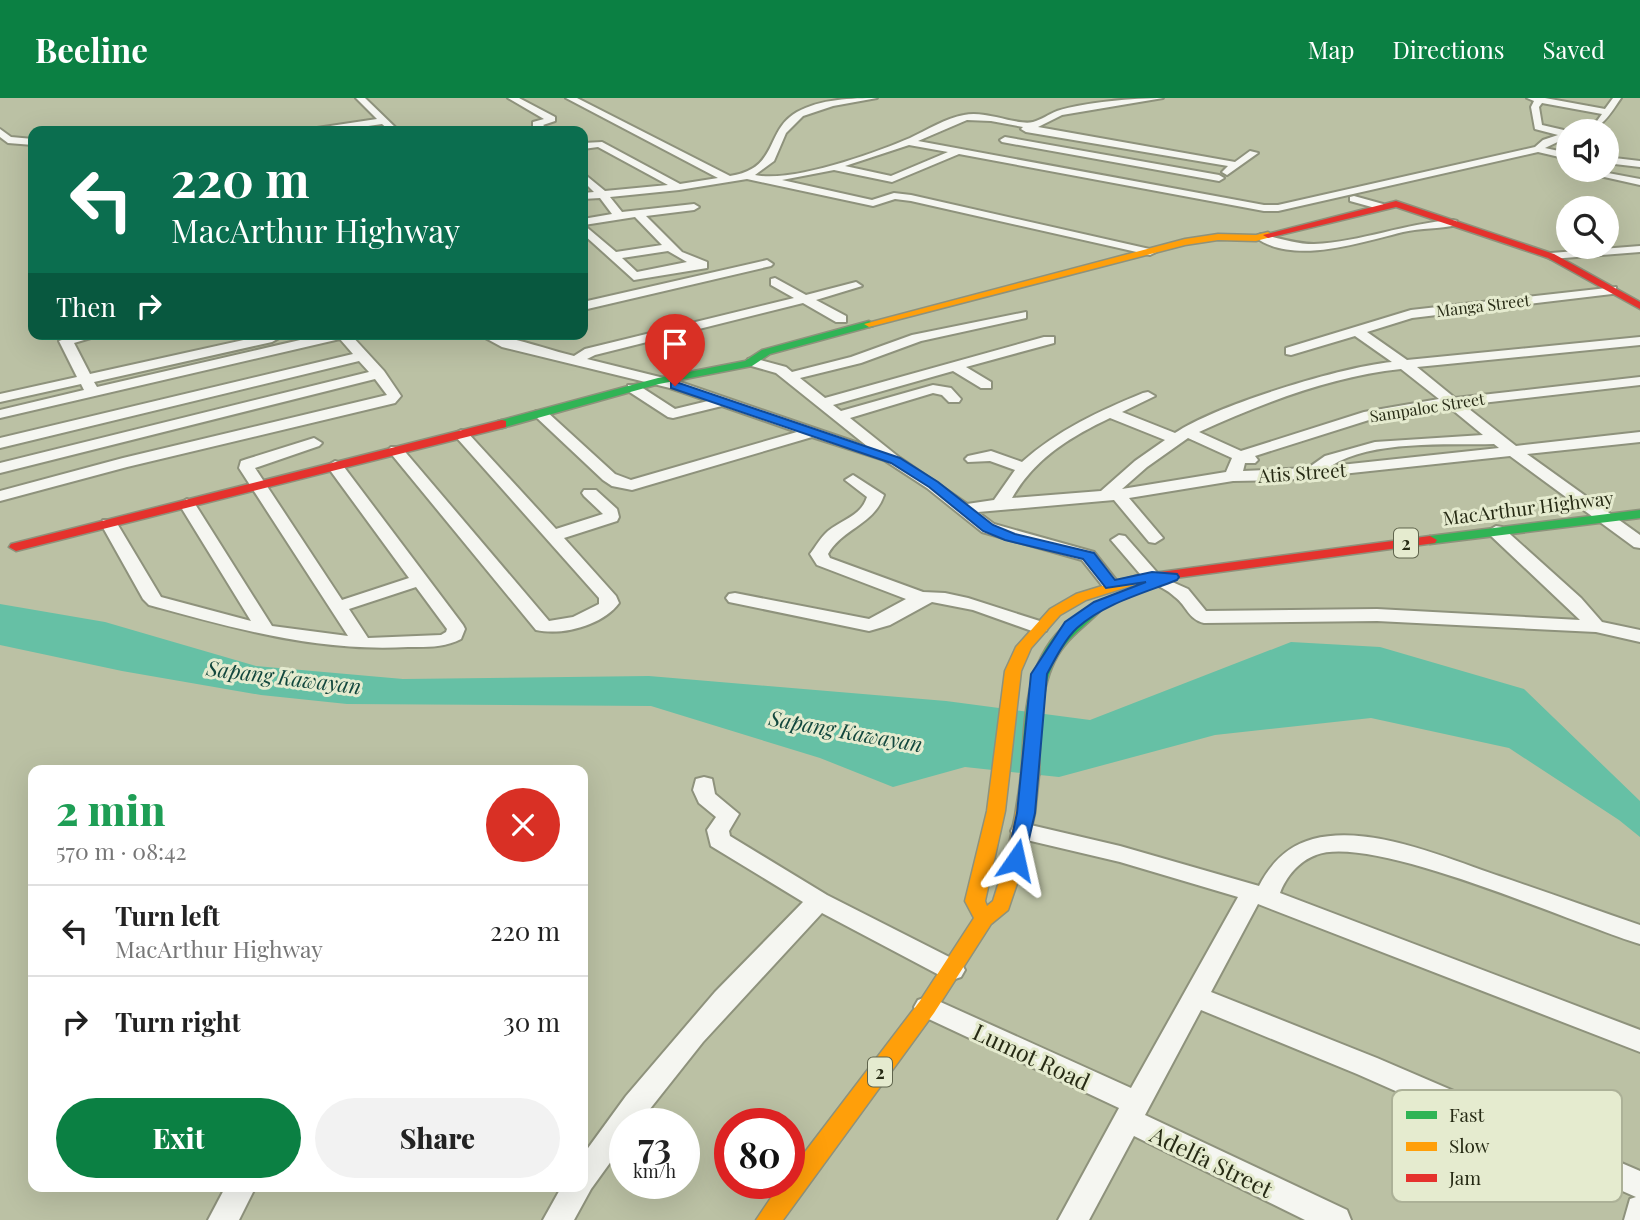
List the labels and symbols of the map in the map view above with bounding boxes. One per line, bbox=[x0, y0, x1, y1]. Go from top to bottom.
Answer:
street label: Manga Street bbox=[1435, 289, 1531, 321]
pin bbox=[645, 314, 705, 386]
street label: Sampaloc Street bbox=[1368, 388, 1486, 426]
street label: Atis Street bbox=[1256, 456, 1347, 488]
street label: MacArthur Highway bbox=[1441, 484, 1615, 530]
road number: 2 bbox=[1394, 528, 1418, 558]
water label: Sapang Kawayan bbox=[204, 653, 363, 699]
water label: Sapang Kawayan bbox=[766, 703, 925, 757]
position arrow bbox=[979, 823, 1053, 897]
street label: Lumot Road bbox=[968, 1015, 1096, 1097]
road number: 2 bbox=[868, 1057, 892, 1086]
legend bbox=[1392, 1090, 1622, 1202]
text: Fast bbox=[1449, 1101, 1485, 1127]
speed limit sign: 80 bbox=[714, 1108, 805, 1199]
street label: Adelfa Street bbox=[1145, 1118, 1279, 1204]
text: Slow bbox=[1449, 1132, 1490, 1158]
text: Jam bbox=[1448, 1164, 1481, 1190]

